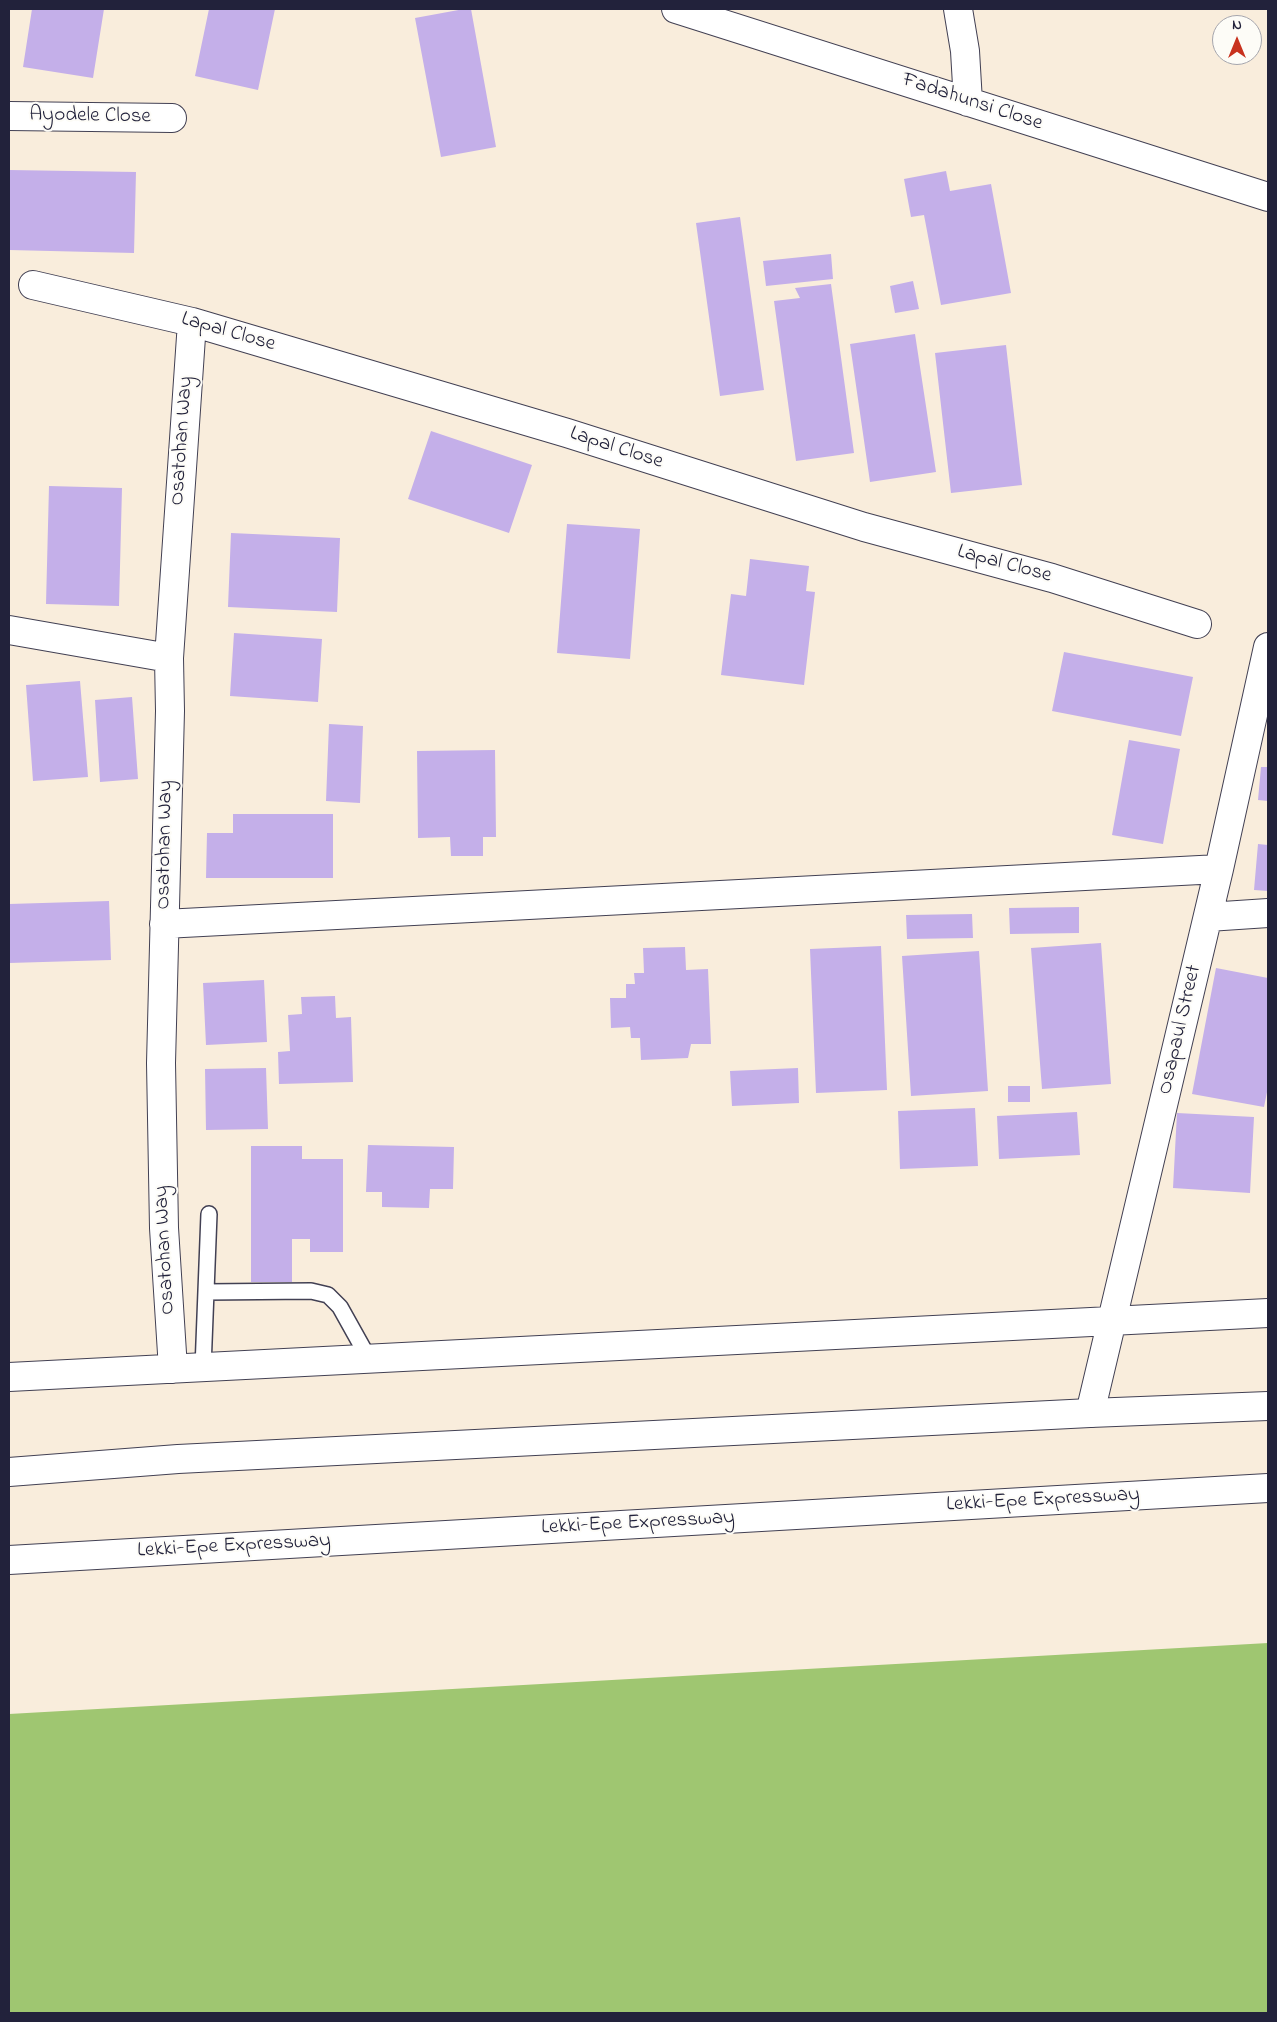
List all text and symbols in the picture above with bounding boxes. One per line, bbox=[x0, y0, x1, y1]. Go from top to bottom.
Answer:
north arrow bbox=[1212, 15, 1262, 65]
text: N bbox=[1232, 15, 1242, 36]
street label: Fadahunsi Close bbox=[899, 68, 1045, 138]
street label: Ayodele Close bbox=[29, 103, 151, 131]
street label: Lapal Close bbox=[178, 308, 278, 358]
street label: Osatohan Way bbox=[166, 376, 200, 506]
street label: Lapal Close bbox=[566, 422, 666, 476]
street label: Lapal Close bbox=[954, 540, 1054, 590]
street label: Osatohan Way bbox=[152, 780, 180, 910]
street label: Osapaul Street bbox=[1154, 963, 1208, 1097]
street label: Osatohan Way bbox=[150, 1185, 182, 1315]
street label: Lekki-Epe Expressway bbox=[946, 1483, 1140, 1519]
street label: Lekki-Epe Expressway bbox=[541, 1506, 735, 1542]
street label: Lekki-Epe Expressway bbox=[137, 1529, 331, 1565]

